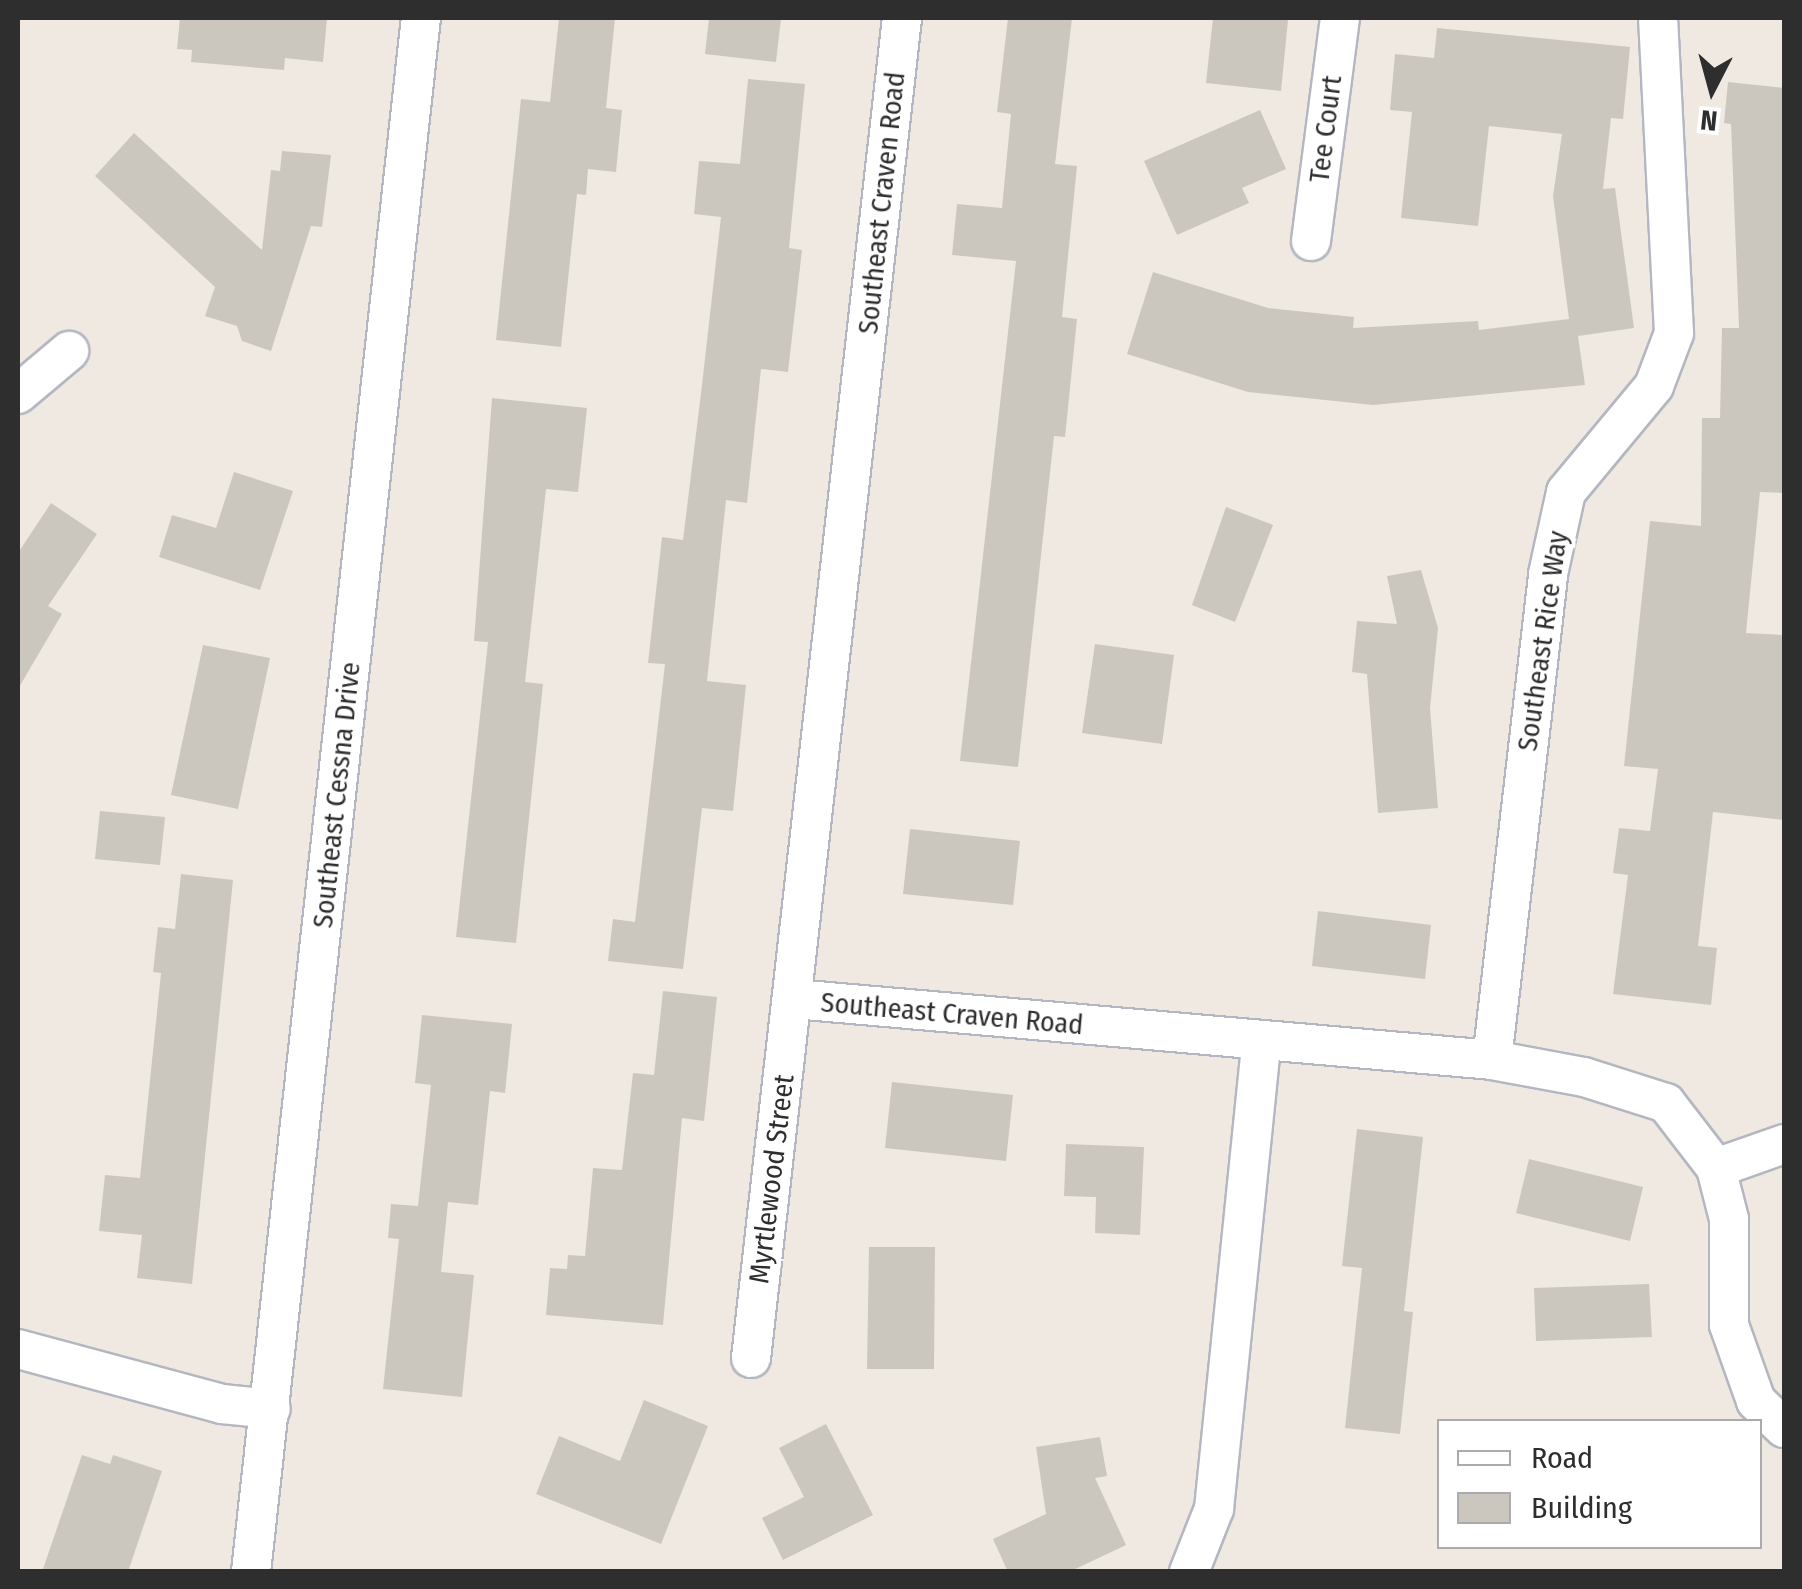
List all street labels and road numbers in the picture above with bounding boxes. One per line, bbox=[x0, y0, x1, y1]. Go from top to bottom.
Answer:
street label: Southeast Craven Road bbox=[852, 70, 912, 336]
street label: Tee Court bbox=[1303, 74, 1349, 184]
street label: Southeast Rice Way bbox=[1511, 529, 1575, 753]
street label: Southeast Cessna Drive bbox=[306, 660, 368, 930]
street label: Southeast Craven Road bbox=[819, 986, 1085, 1042]
street label: Myrtlewood Street bbox=[743, 1073, 801, 1285]

